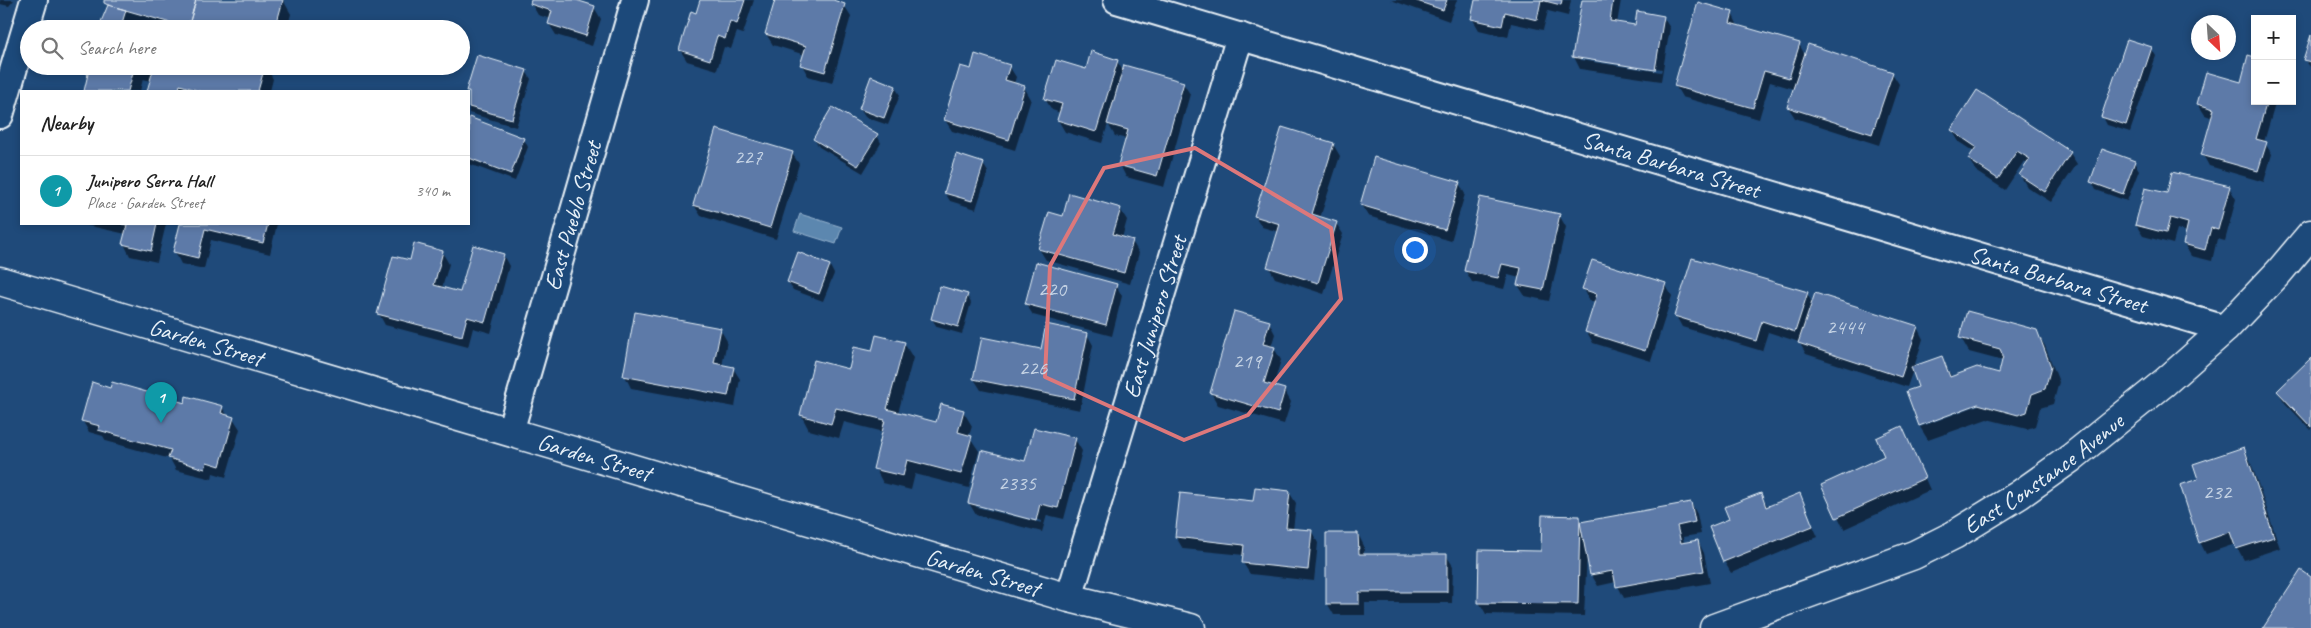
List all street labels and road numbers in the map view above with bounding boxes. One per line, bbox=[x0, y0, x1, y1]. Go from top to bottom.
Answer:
street label: Santa Barbara Street bbox=[1579, 124, 1765, 206]
street label: East Pueblo Street bbox=[537, 136, 609, 294]
street label: East Junipero Street bbox=[1116, 230, 1194, 402]
street label: Santa Barbara Street bbox=[1966, 239, 2153, 321]
street label: Garden Street bbox=[146, 311, 269, 374]
street label: East Constance Avenue bbox=[1957, 405, 2131, 541]
street label: Garden Street bbox=[534, 426, 658, 489]
street label: Garden Street bbox=[922, 541, 1046, 604]

